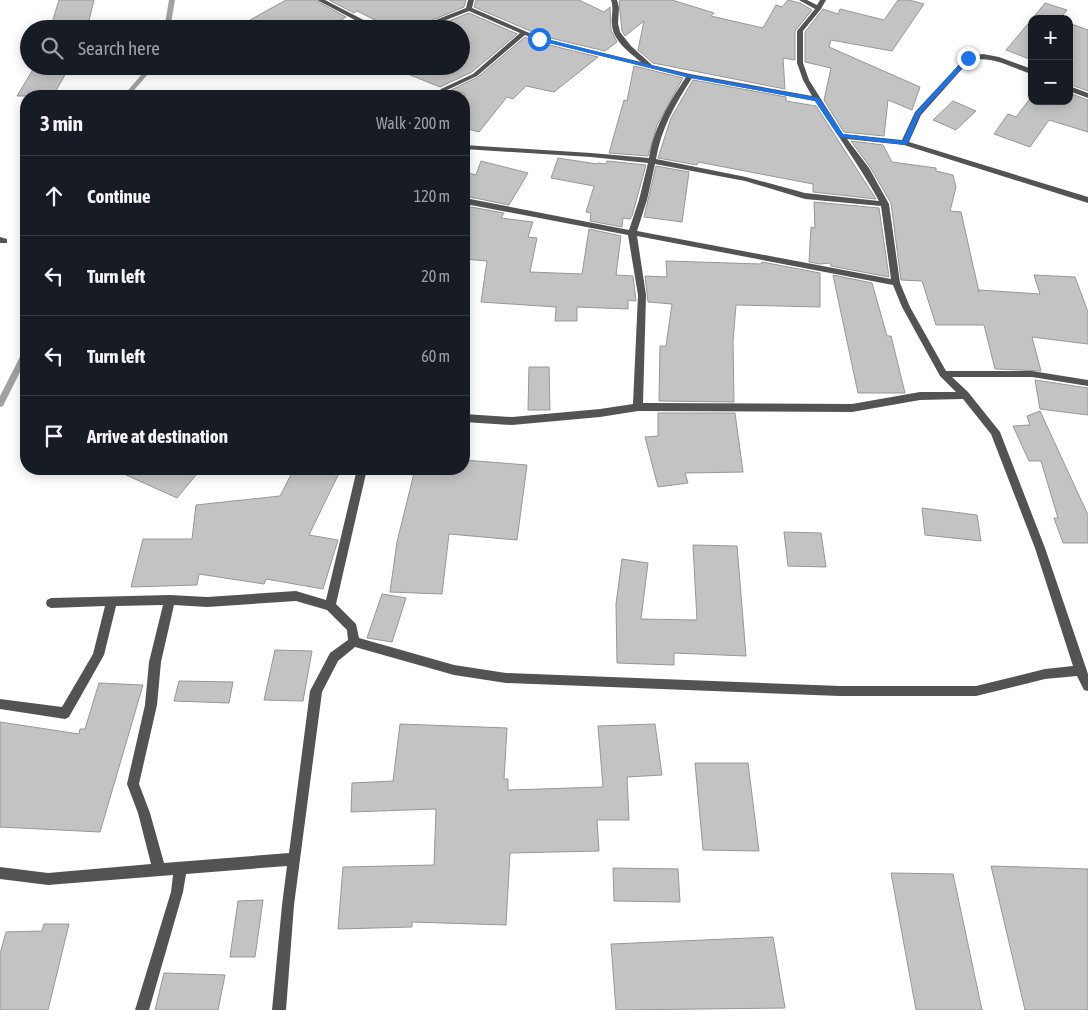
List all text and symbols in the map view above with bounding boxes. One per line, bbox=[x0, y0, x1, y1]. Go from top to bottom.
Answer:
map controls bbox=[1028, 15, 1073, 105]
button: + bbox=[1028, 15, 1073, 60]
search box bbox=[20, 20, 470, 75]
route start bbox=[528, 28, 551, 51]
icon: search bbox=[38, 34, 66, 62]
text: Search here bbox=[78, 37, 160, 59]
route end bbox=[957, 47, 980, 70]
button: − bbox=[1028, 60, 1073, 105]
text: 3 min bbox=[40, 111, 83, 135]
text: Walk · 200 m bbox=[376, 114, 450, 132]
icon: ahead bbox=[40, 182, 68, 210]
text: Continue bbox=[87, 185, 151, 207]
text: 120 m bbox=[414, 187, 450, 205]
icon: left bbox=[40, 262, 68, 290]
text: Turn left bbox=[87, 265, 145, 287]
text: 20 m bbox=[421, 267, 450, 285]
icon: left bbox=[40, 342, 68, 370]
text: Turn left bbox=[87, 345, 145, 367]
text: 60 m bbox=[421, 347, 450, 365]
icon: arrive bbox=[40, 422, 68, 450]
text: Arrive at destination bbox=[87, 425, 228, 447]

